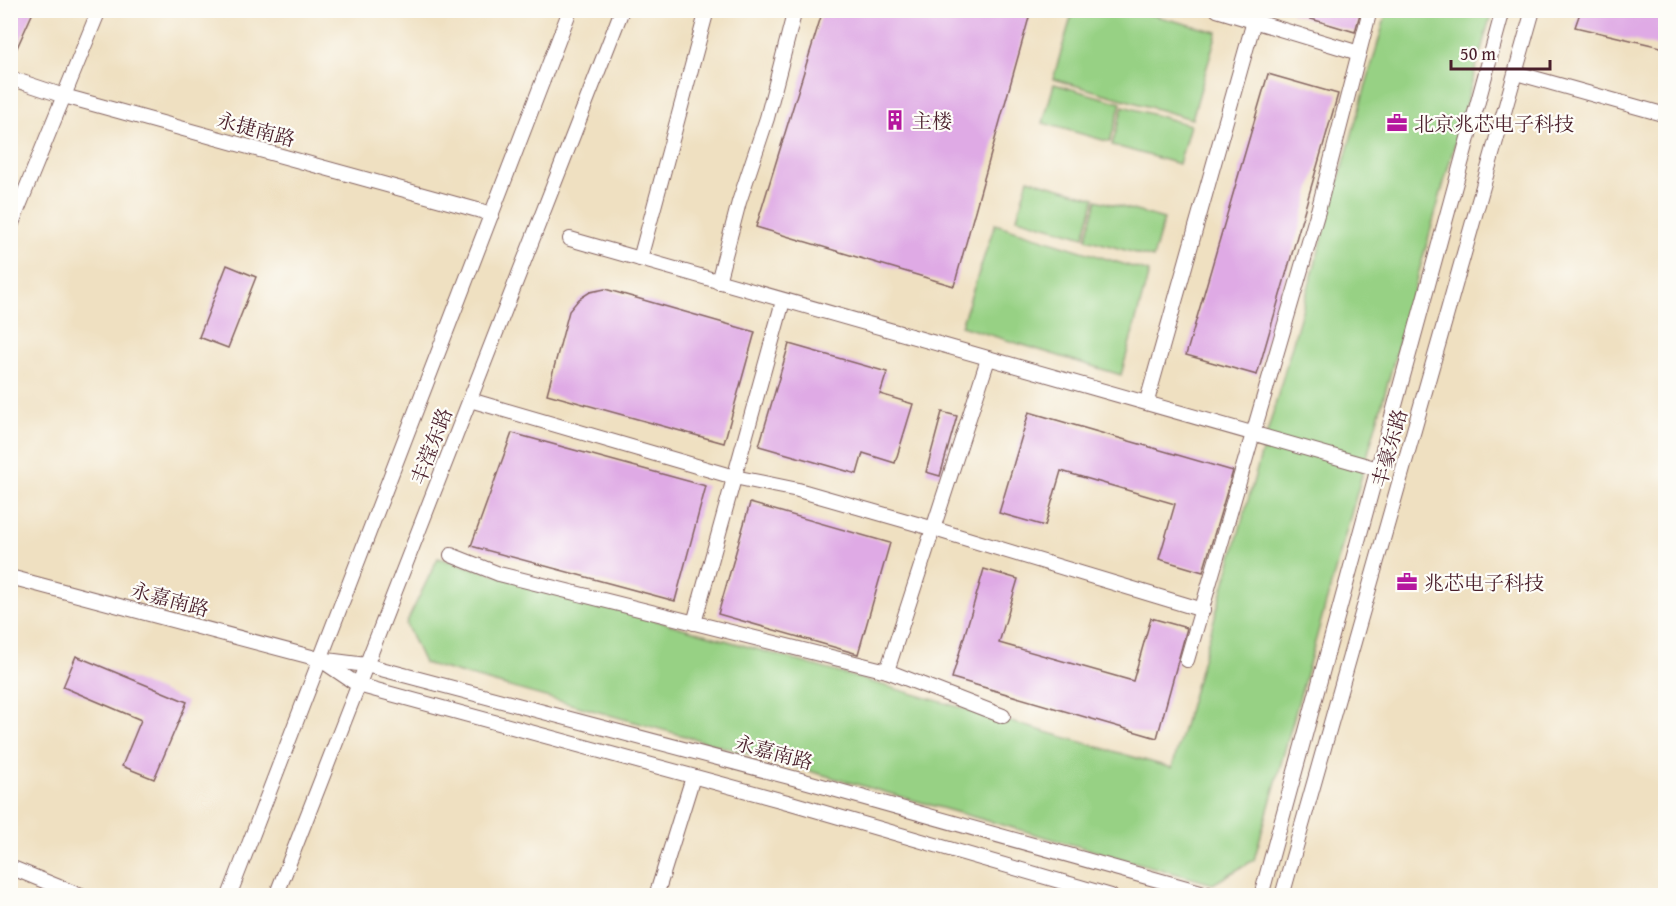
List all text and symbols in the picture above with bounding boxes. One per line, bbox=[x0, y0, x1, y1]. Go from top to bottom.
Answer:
scale bar bbox=[1451, 33, 1550, 71]
text: 50 m bbox=[1460, 40, 1496, 67]
street label: 永捷南路 bbox=[214, 105, 298, 153]
place label: 主楼 bbox=[912, 106, 952, 135]
building icon: 主楼 bbox=[883, 108, 907, 132]
place label: 北京兆芯电子科技 bbox=[1414, 109, 1574, 138]
office icon: 北京兆芯电子科技 bbox=[1385, 111, 1409, 135]
street label: 丰滢东路 bbox=[403, 403, 459, 489]
street label: 丰豪东路 bbox=[1364, 406, 1414, 490]
place label: 兆芯电子科技 bbox=[1424, 568, 1544, 597]
office icon: 兆芯电子科技 bbox=[1395, 570, 1419, 594]
street label: 永嘉南路 bbox=[128, 575, 212, 623]
street label: 永嘉南路 bbox=[732, 728, 816, 776]

